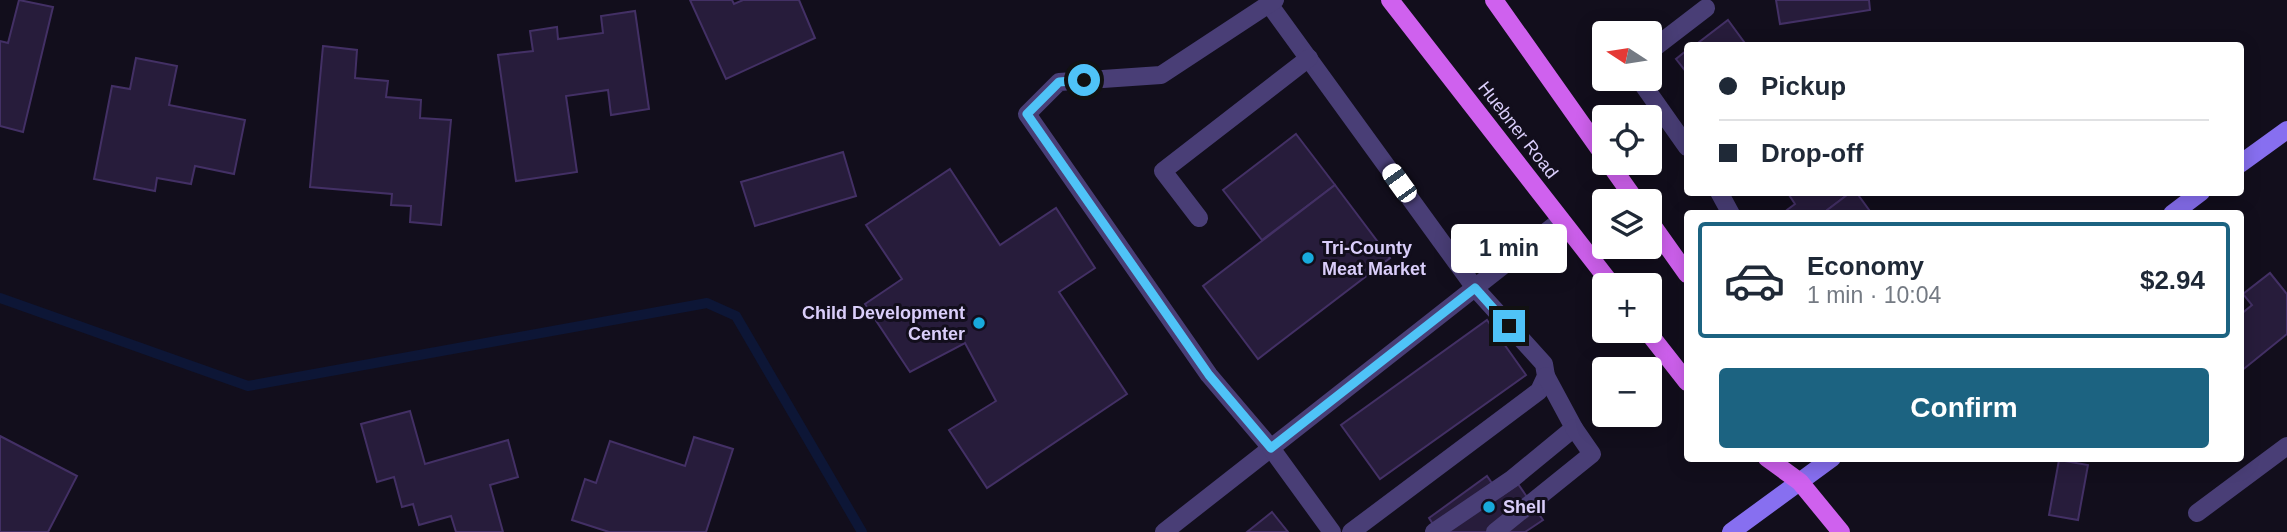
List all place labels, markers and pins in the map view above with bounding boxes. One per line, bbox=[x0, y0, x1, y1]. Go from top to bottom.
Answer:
place label: Tri-County Meat Market bbox=[1322, 238, 1426, 279]
marker: Tri-County Meat Market bbox=[1300, 250, 1316, 266]
place label: Child Development Center bbox=[802, 303, 965, 344]
marker: Child Development Center bbox=[971, 315, 987, 331]
place label: Shell bbox=[1503, 497, 1546, 517]
marker: Shell bbox=[1481, 499, 1497, 515]

